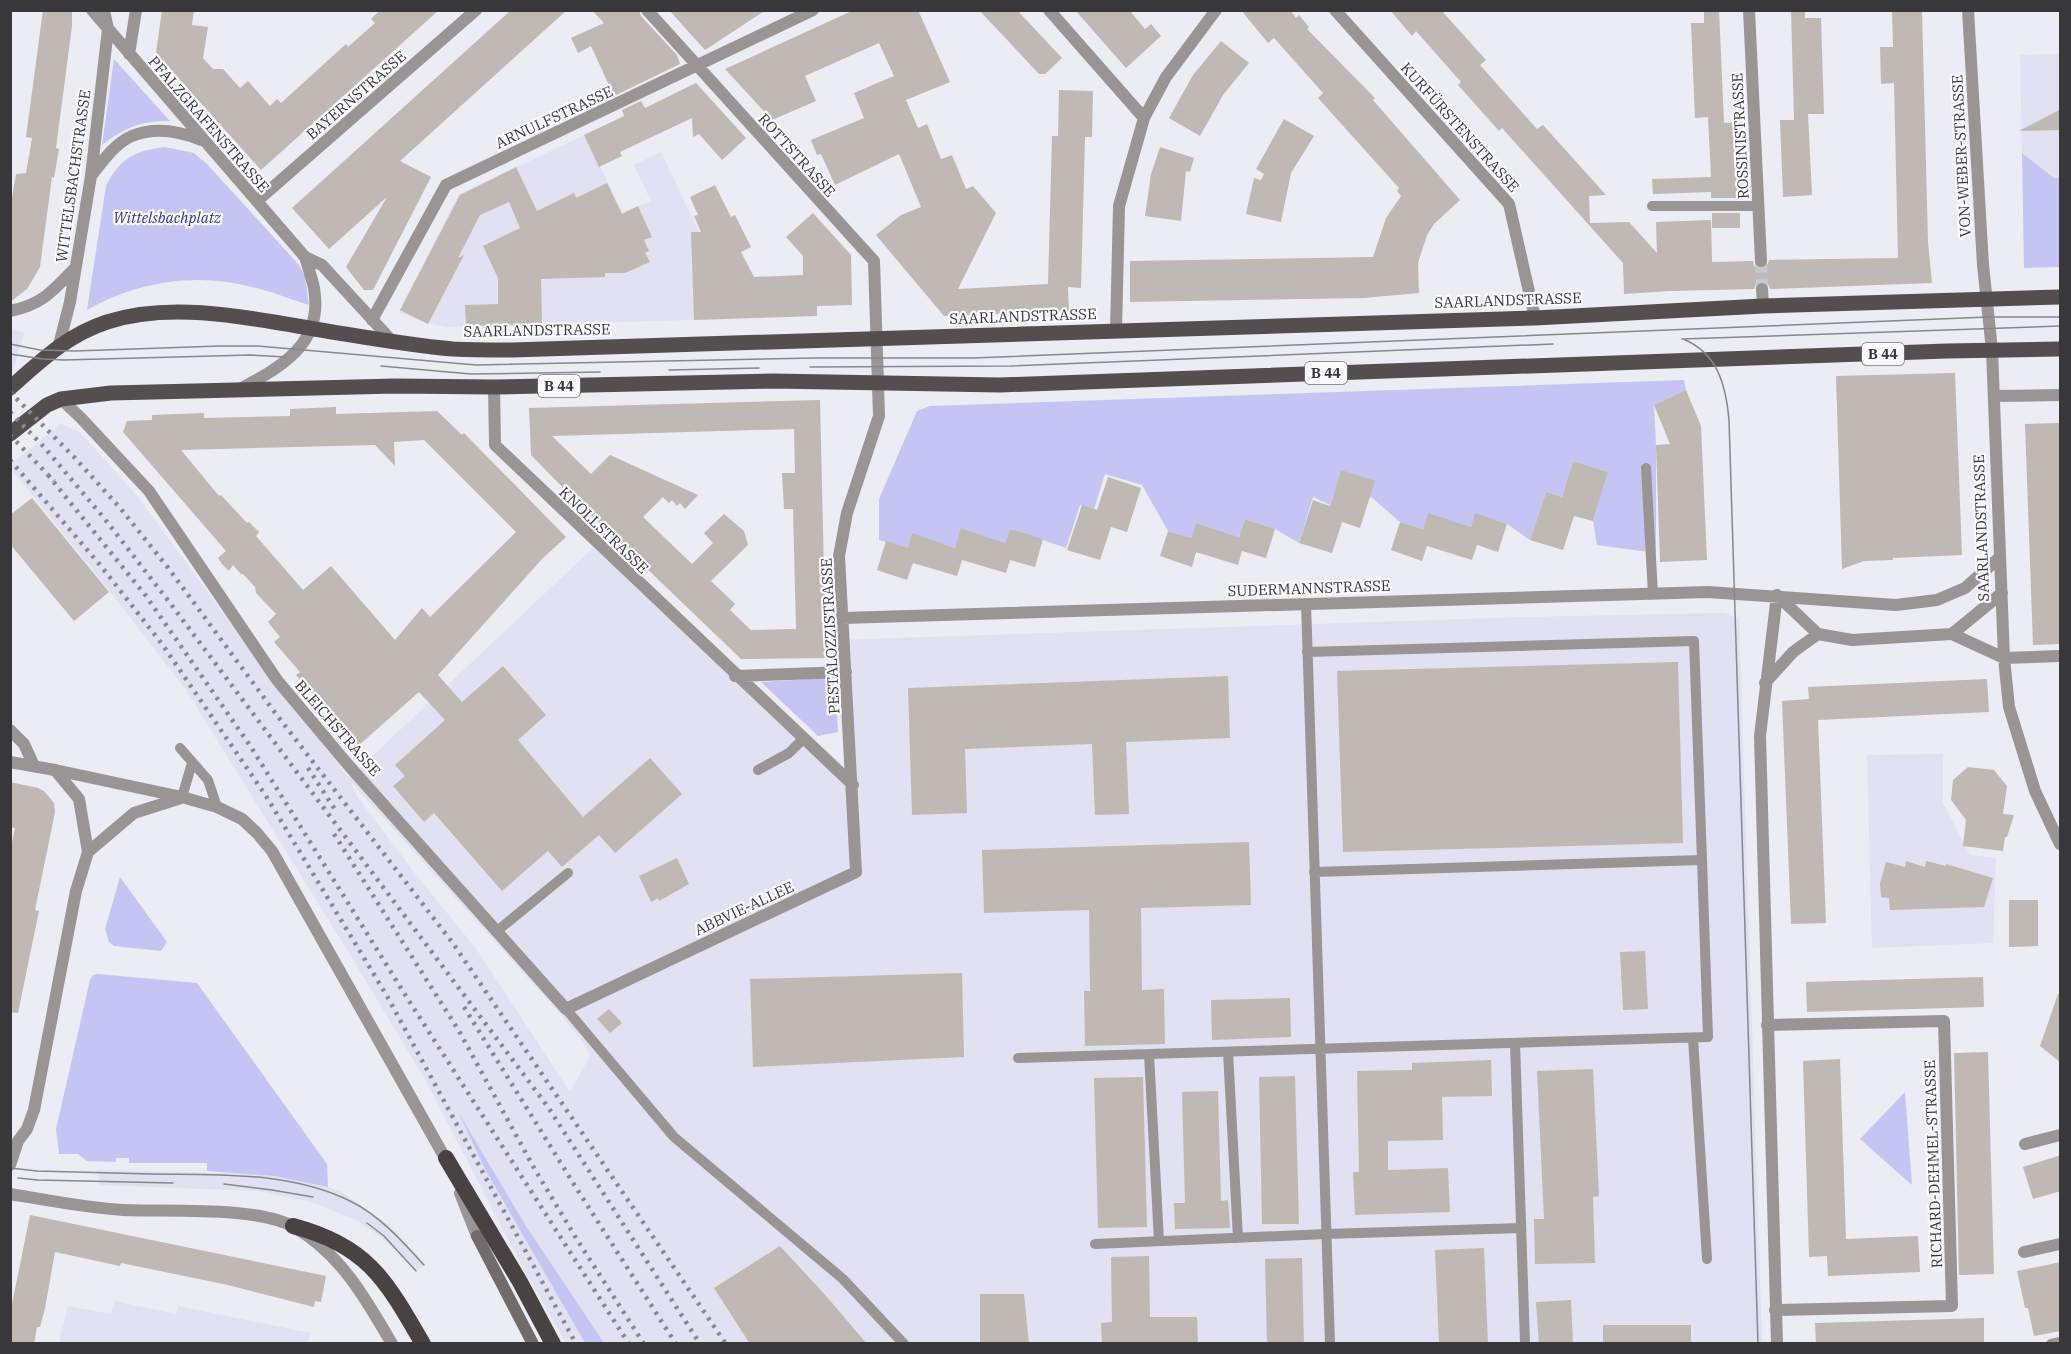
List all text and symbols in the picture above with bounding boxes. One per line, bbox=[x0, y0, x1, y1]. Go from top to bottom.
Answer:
street label: BAYERNSTRASSE bbox=[302, 46, 410, 144]
street label: PFALZGRAFENSTRASSE bbox=[145, 52, 273, 196]
street label: KURFÜRSTENSTRASSE bbox=[1397, 58, 1523, 196]
street label: ROSSINISTRASSE bbox=[1727, 72, 1753, 200]
street label: VON-WEBER-STRASSE bbox=[1947, 74, 1975, 238]
street label: ARNULFSTRASSE bbox=[492, 81, 616, 153]
street label: WITTELSBACHSTRASSE bbox=[51, 88, 95, 264]
street label: ROTTSTRASSE bbox=[754, 109, 840, 201]
park label: Wittelsbachplatz bbox=[113, 208, 221, 227]
street label: SAARLANDSTRASSE bbox=[1434, 288, 1582, 312]
street label: SAARLANDSTRASSE bbox=[949, 304, 1097, 328]
street label: SAARLANDSTRASSE bbox=[463, 319, 611, 341]
road number: B 44 bbox=[1862, 343, 1904, 365]
road number: B 44 bbox=[1305, 362, 1347, 384]
road number: B 44 bbox=[538, 375, 580, 397]
street label: SAARLANDSTRASSE bbox=[1969, 454, 1993, 602]
street label: KNOLLSTRASSE bbox=[555, 483, 653, 577]
street label: PESTALOZZISTRASSE bbox=[816, 557, 844, 715]
street label: SUDERMANNSTRASSE bbox=[1227, 576, 1391, 600]
street label: BLEICHSTRASSE bbox=[291, 676, 385, 780]
street label: ABBVIE-ALLEE bbox=[691, 877, 797, 939]
street label: RICHARD-DEHMEL-STRASSE bbox=[1920, 1059, 1946, 1269]

